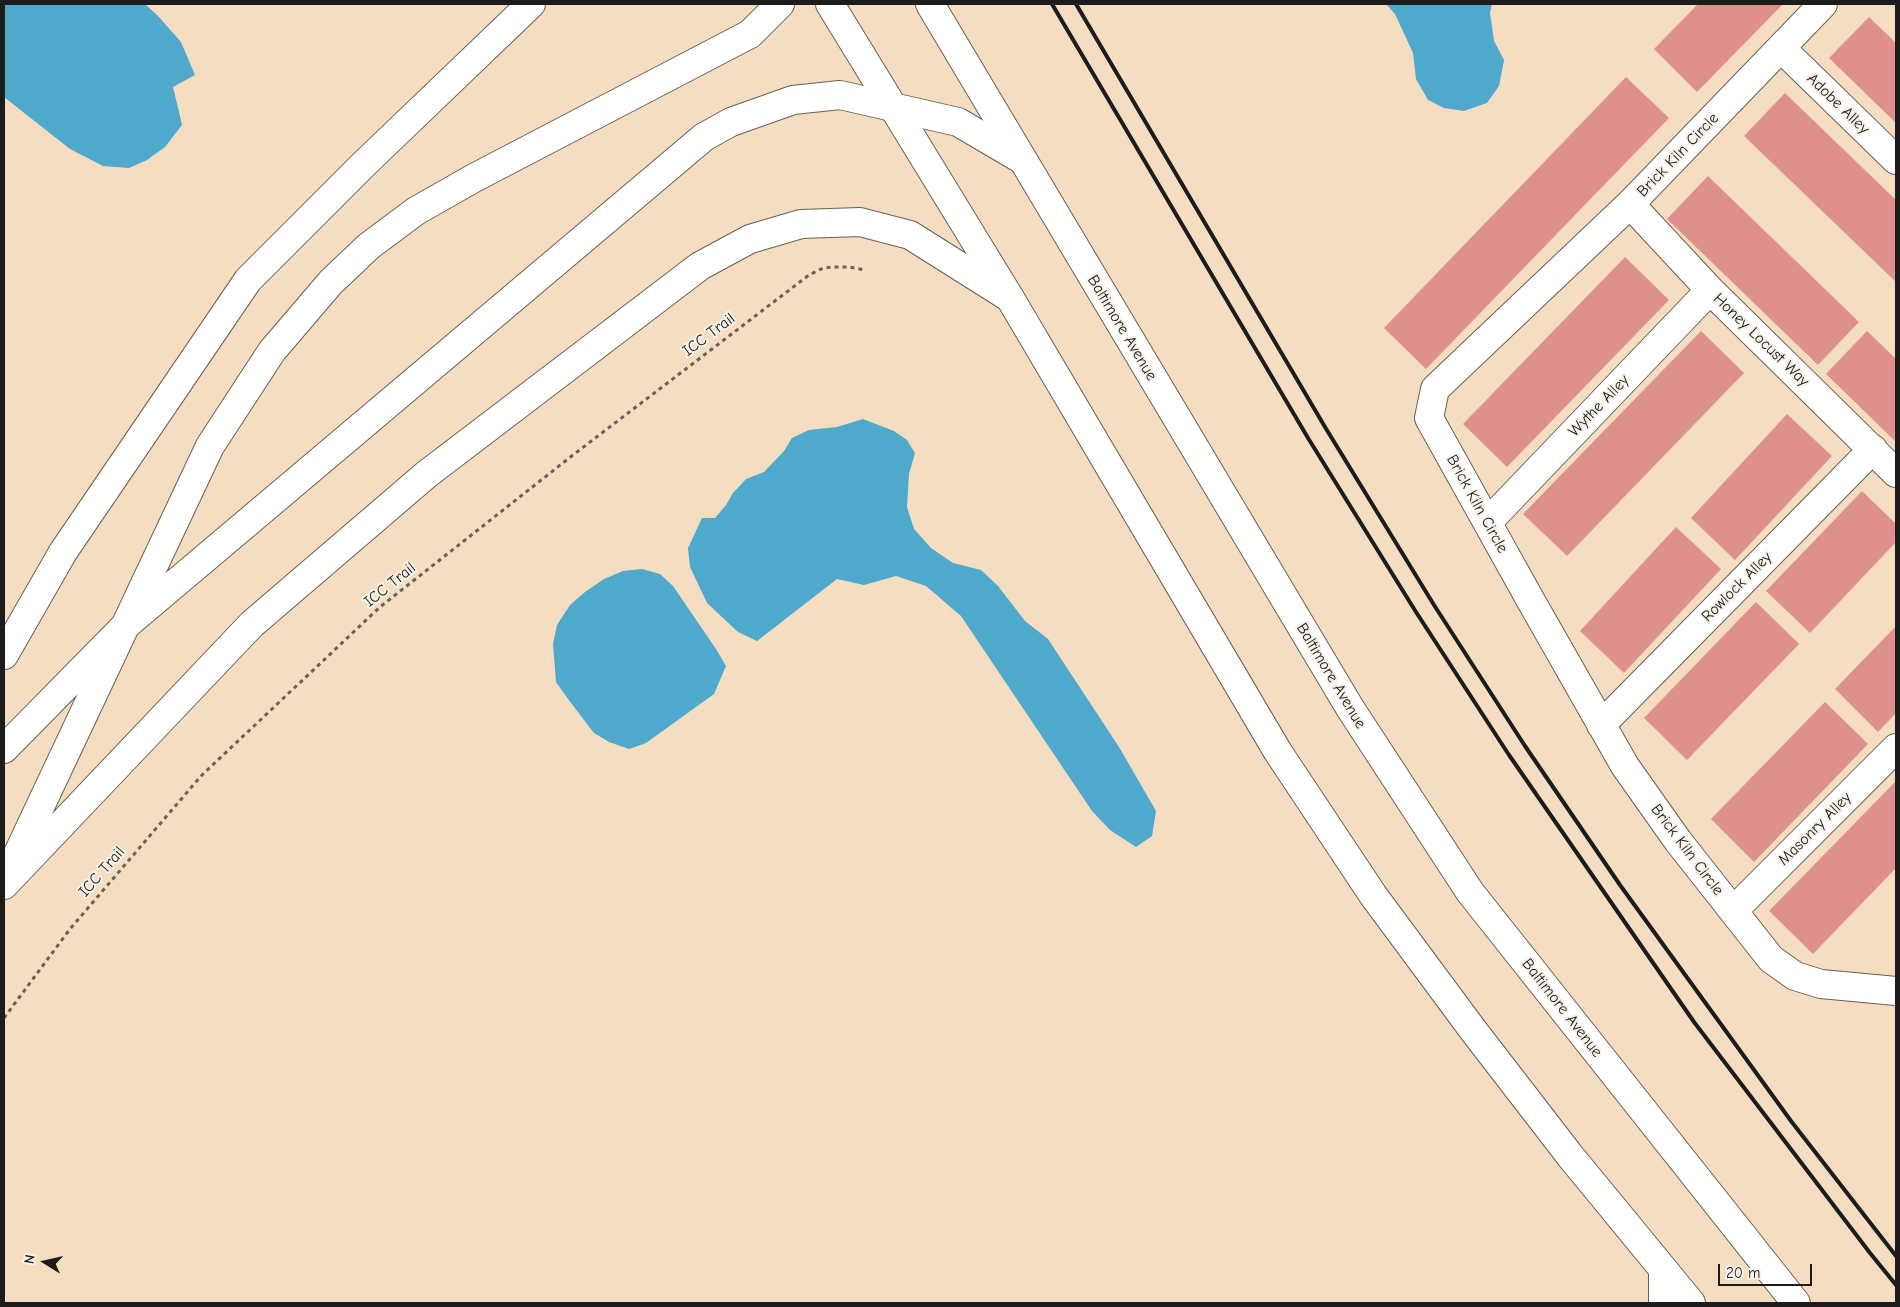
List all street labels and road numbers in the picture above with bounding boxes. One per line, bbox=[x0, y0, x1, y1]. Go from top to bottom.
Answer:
street label: Adobe Alley bbox=[1803, 69, 1873, 139]
street label: Brick Kiln Circle bbox=[1633, 109, 1723, 201]
street label: Baltimore Avenue bbox=[1083, 272, 1161, 384]
street label: Honey Locust Way bbox=[1709, 289, 1813, 391]
street label: ICC Trail bbox=[679, 309, 739, 361]
street label: Wythe Alley bbox=[1565, 371, 1633, 441]
street label: Brick Kiln Circle bbox=[1442, 451, 1512, 557]
street label: Rowlock Alley bbox=[1698, 548, 1776, 626]
street label: ICC Trail bbox=[360, 558, 420, 612]
street label: Baltimore Avenue bbox=[1292, 620, 1370, 732]
street label: Masonry Alley bbox=[1774, 788, 1856, 870]
street label: Brick Kiln Circle bbox=[1646, 800, 1728, 900]
street label: ICC Trail bbox=[75, 843, 129, 901]
street label: Baltimore Avenue bbox=[1518, 955, 1606, 1061]

